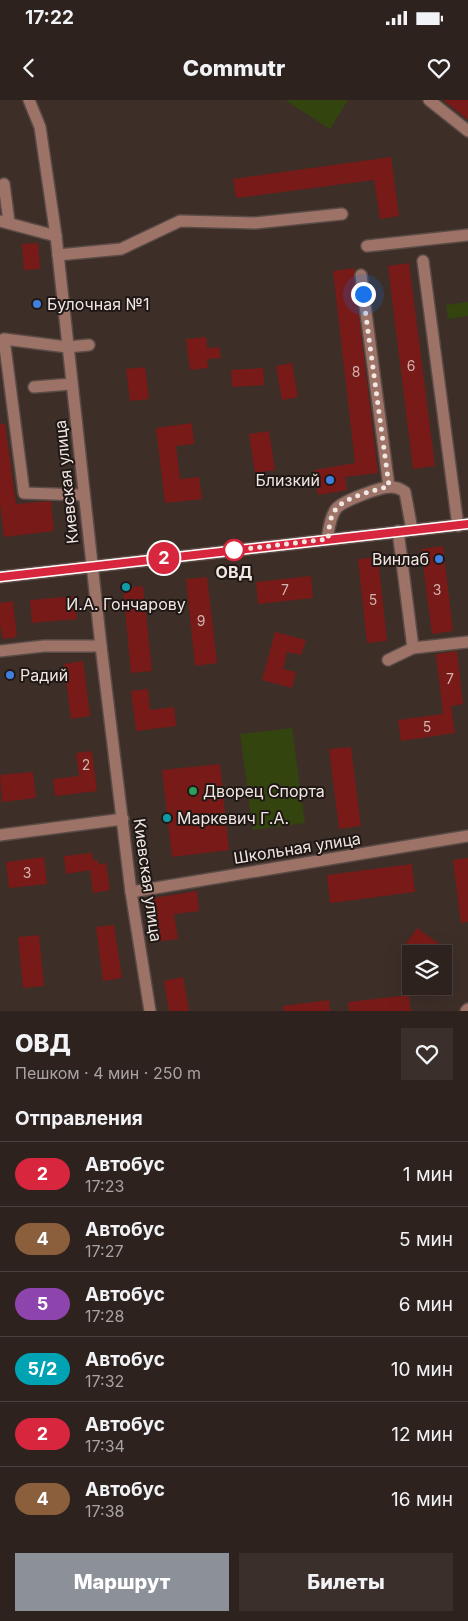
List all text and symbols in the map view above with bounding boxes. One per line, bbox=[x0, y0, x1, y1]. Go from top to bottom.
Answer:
text: 17:22 bbox=[25, 6, 74, 29]
icon: back bbox=[15, 54, 43, 82]
icon: heart bbox=[425, 54, 453, 82]
text: Commutr bbox=[183, 55, 285, 81]
your location bbox=[351, 282, 376, 307]
place label: Булочная №1 bbox=[47, 294, 150, 314]
marker: Булочная №1 bbox=[31, 298, 43, 310]
house number: 6 bbox=[407, 357, 415, 374]
house number: 8 bbox=[352, 363, 360, 380]
street label: Киевская улица bbox=[50, 419, 82, 545]
place label: Близкий bbox=[256, 470, 320, 490]
marker: Близкий bbox=[324, 474, 336, 486]
marker: ОВД bbox=[223, 539, 245, 561]
line badge: 2 bbox=[148, 542, 180, 574]
text: 2 bbox=[158, 547, 170, 568]
place label: Винлаб bbox=[372, 549, 429, 569]
marker: Винлаб bbox=[433, 553, 445, 565]
place label: ОВД bbox=[216, 562, 253, 582]
marker: И.А. Гончарову bbox=[120, 581, 132, 593]
house number: 7 bbox=[281, 581, 289, 598]
house number: 3 bbox=[433, 581, 441, 598]
house number: 5 bbox=[369, 591, 377, 608]
place label: И.А. Гончарову bbox=[66, 594, 186, 614]
house number: 9 bbox=[197, 612, 205, 629]
place label: Радий bbox=[20, 665, 68, 685]
marker: Радий bbox=[4, 669, 16, 681]
house number: 7 bbox=[446, 670, 454, 687]
house number: 5 bbox=[423, 718, 431, 735]
house number: 2 bbox=[82, 756, 90, 773]
place label: Дворец Спорта bbox=[203, 781, 325, 801]
marker: Дворец Спорта bbox=[187, 785, 199, 797]
place label: Маркевич Г.А. bbox=[177, 808, 289, 828]
marker: Маркевич Г.А. bbox=[161, 812, 173, 824]
street label: Киевская улица bbox=[129, 817, 167, 943]
street label: Школьная улица bbox=[232, 828, 362, 868]
house number: 3 bbox=[23, 864, 31, 881]
map controls bbox=[402, 945, 452, 995]
button: layers bbox=[402, 945, 452, 995]
button: heart bbox=[401, 1028, 453, 1080]
text: ОВД bbox=[15, 1029, 71, 1058]
text: Пешком · 4 мин · 250 m bbox=[15, 1063, 201, 1083]
text: Отправления bbox=[15, 1107, 143, 1130]
text: Автобус bbox=[85, 1153, 165, 1176]
text: 2 bbox=[37, 1163, 48, 1184]
text: 1 мин bbox=[403, 1163, 453, 1186]
text: 17:23 bbox=[85, 1176, 124, 1196]
text: Автобус bbox=[85, 1218, 165, 1241]
text: 4 bbox=[36, 1228, 49, 1249]
text: 5 мин bbox=[399, 1228, 453, 1251]
text: 17:27 bbox=[85, 1241, 123, 1261]
text: Автобус bbox=[85, 1283, 165, 1306]
text: 5 bbox=[37, 1293, 48, 1314]
text: 6 мин bbox=[399, 1293, 453, 1316]
text: 17:28 bbox=[85, 1306, 124, 1326]
text: Автобус bbox=[85, 1348, 165, 1371]
text: 5/2 bbox=[28, 1358, 57, 1379]
text: 10 мин bbox=[391, 1358, 453, 1381]
text: 17:32 bbox=[85, 1371, 124, 1391]
text: Автобус bbox=[85, 1413, 165, 1436]
text: 2 bbox=[37, 1423, 48, 1444]
text: 12 мин bbox=[391, 1423, 453, 1446]
text: 17:34 bbox=[85, 1436, 125, 1456]
text: Автобус bbox=[85, 1478, 165, 1501]
text: 4 bbox=[36, 1488, 49, 1509]
text: 16 мин bbox=[391, 1488, 453, 1511]
text: 17:38 bbox=[85, 1501, 124, 1521]
button: Маршрут bbox=[15, 1553, 229, 1611]
button: Билеты bbox=[239, 1553, 453, 1611]

